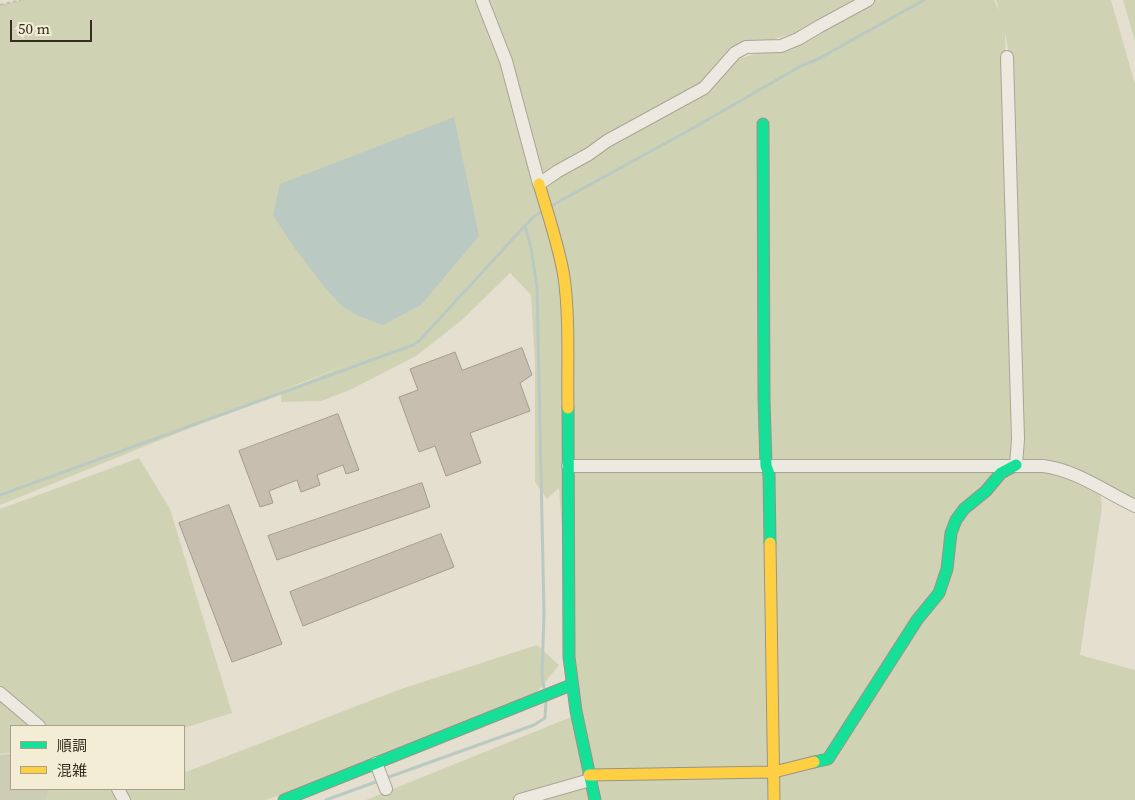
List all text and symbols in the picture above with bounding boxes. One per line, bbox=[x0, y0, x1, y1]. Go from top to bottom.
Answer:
scale bar bbox=[12, 10, 95, 42]
text: 50 m bbox=[18, 18, 50, 39]
legend bbox=[10, 725, 185, 790]
text: 順調 bbox=[57, 735, 87, 756]
text: 混雑 bbox=[57, 760, 87, 781]

